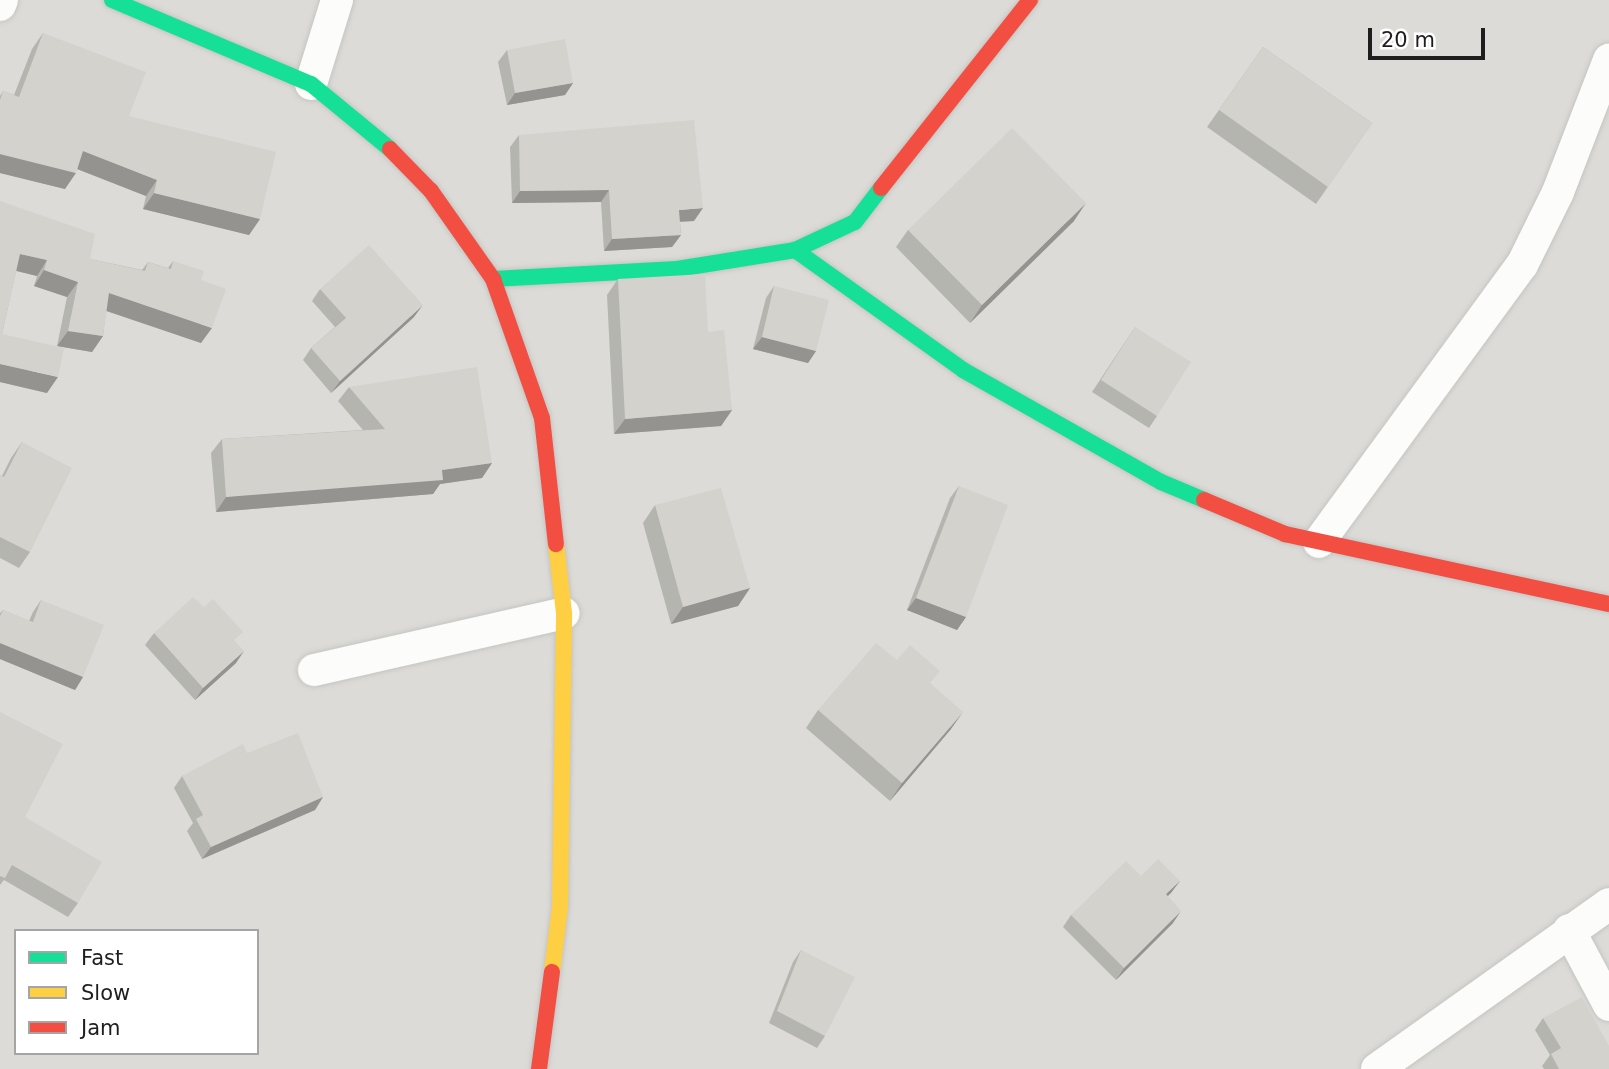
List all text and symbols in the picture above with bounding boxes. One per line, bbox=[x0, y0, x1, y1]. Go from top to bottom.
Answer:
scale bar bbox=[1371, 14, 1488, 58]
text: 20 m bbox=[1381, 28, 1435, 52]
legend bbox=[14, 929, 259, 1055]
text: Fast bbox=[81, 946, 123, 970]
text: Slow bbox=[81, 981, 130, 1005]
text: Jam bbox=[81, 1016, 121, 1040]

